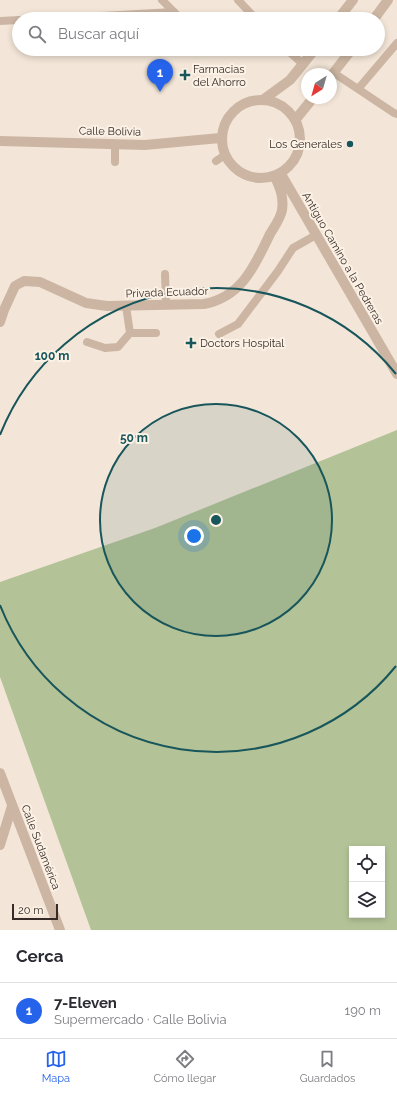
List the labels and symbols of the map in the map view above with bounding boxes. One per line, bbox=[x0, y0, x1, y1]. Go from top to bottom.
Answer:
pin: 1 bbox=[147, 59, 173, 92]
place label: Farmacias del Ahorro bbox=[193, 63, 246, 89]
north arrow bbox=[301, 68, 337, 104]
marker: Farmacias del Ahorro bbox=[180, 70, 190, 80]
street label: Calle Bolivia bbox=[79, 124, 141, 139]
place label: Los Generales bbox=[269, 138, 342, 151]
marker: Los Generales bbox=[345, 139, 355, 149]
street label: Antiguo Camino a la Pedreras bbox=[299, 190, 386, 327]
street label: Privada Ecuador bbox=[125, 285, 209, 300]
marker: Doctors Hospital bbox=[185, 337, 197, 349]
place label: Doctors Hospital bbox=[200, 337, 284, 350]
text: 100 m bbox=[35, 349, 69, 363]
text: 50 m bbox=[120, 431, 148, 445]
centre of rings bbox=[209, 513, 223, 527]
your location bbox=[184, 526, 204, 546]
street label: Calle Sudamérica bbox=[18, 803, 63, 891]
scale bar bbox=[12, 902, 58, 921]

